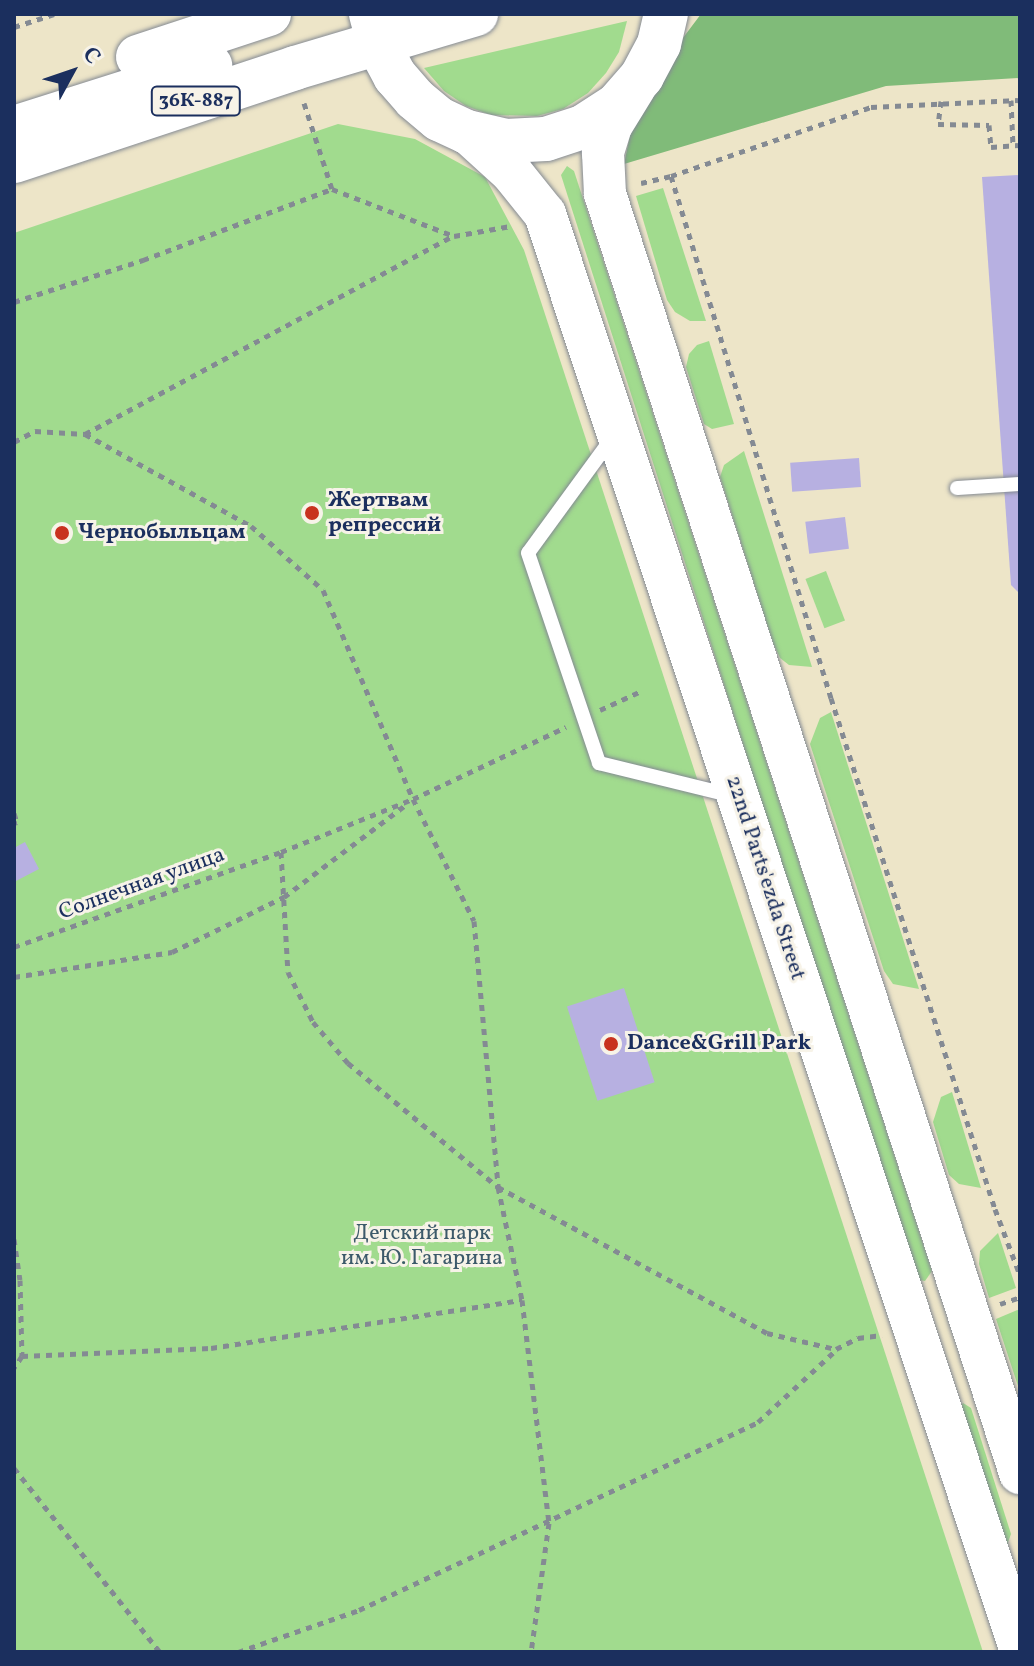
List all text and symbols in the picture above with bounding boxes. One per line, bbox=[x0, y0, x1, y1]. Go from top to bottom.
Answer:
north arrow bbox=[32, 32, 112, 112]
text: С bbox=[74, 41, 107, 72]
road number: 36К-887 bbox=[150, 85, 242, 117]
place label: Жертвам репрессий bbox=[328, 487, 441, 538]
marker: Жертвам репрессий bbox=[303, 504, 321, 522]
place label: Чернобыльцам bbox=[78, 520, 246, 546]
marker: Чернобыльцам bbox=[53, 524, 71, 542]
street label: 22nd Parts'ezda Street bbox=[719, 772, 811, 984]
street label: Солнечная улица bbox=[55, 842, 229, 926]
place label: Dance&Grill Park bbox=[627, 1031, 811, 1057]
marker: Dance&Grill Park bbox=[602, 1035, 620, 1053]
park label: Детский парк им. Ю. Гагарина bbox=[341, 1220, 503, 1272]

